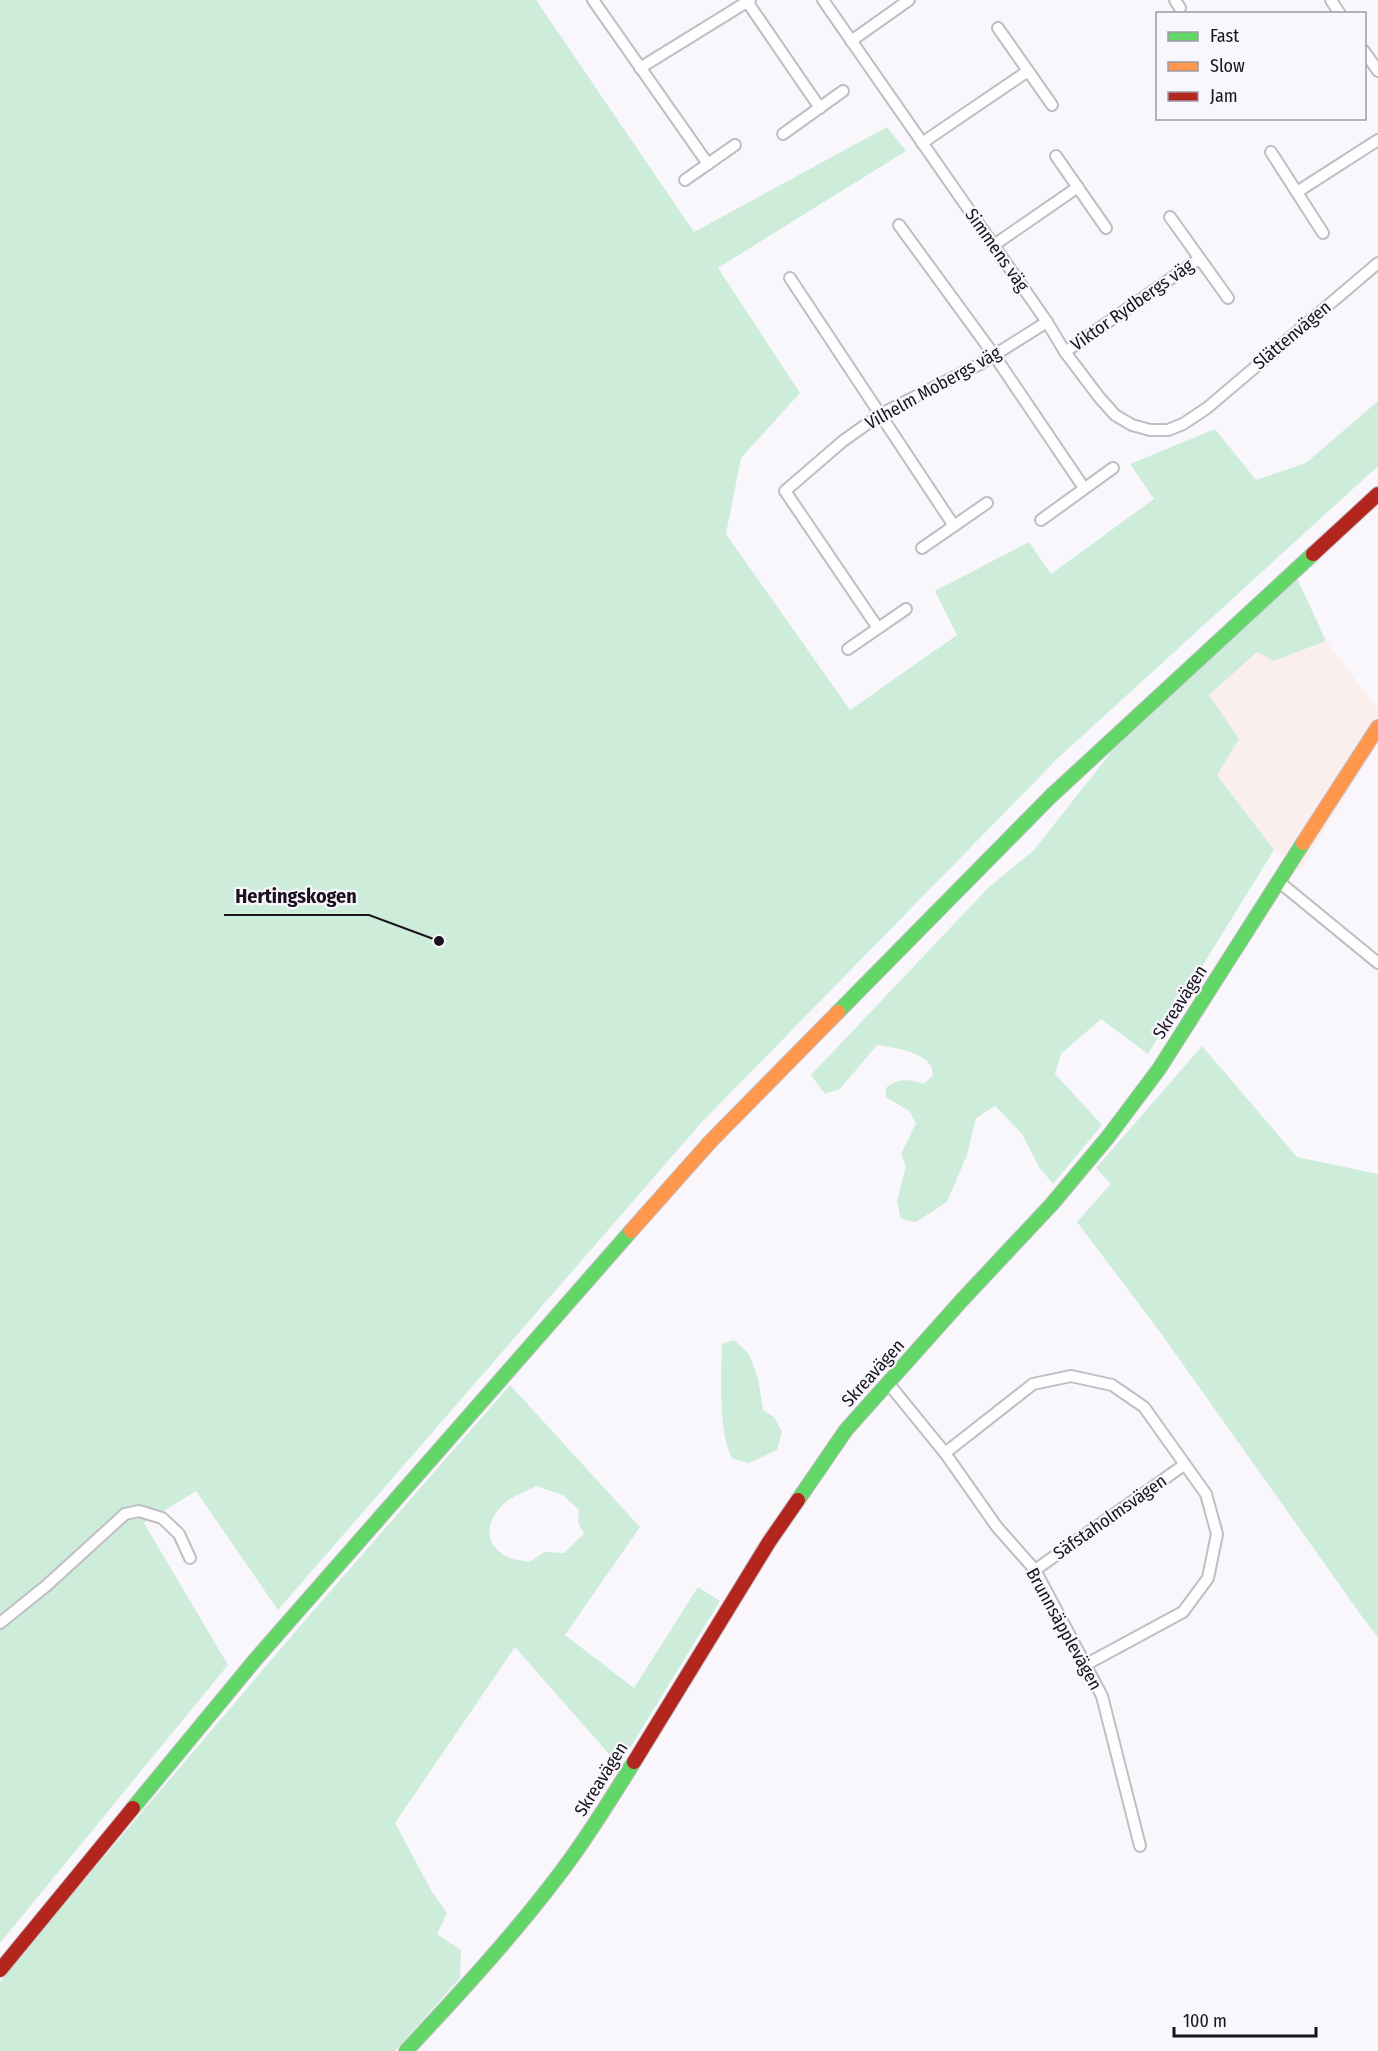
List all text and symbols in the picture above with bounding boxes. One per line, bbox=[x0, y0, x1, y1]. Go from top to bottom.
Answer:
legend bbox=[1156, 12, 1366, 120]
text: Fast bbox=[1210, 25, 1239, 47]
text: Slow bbox=[1210, 55, 1245, 77]
text: Jam bbox=[1210, 85, 1238, 107]
street label: Simmens väg bbox=[960, 204, 1034, 296]
street label: Viktor Rydbergs väg bbox=[1066, 254, 1198, 356]
street label: Slättenvägen bbox=[1248, 296, 1336, 374]
street label: Vilhelm Mobergs väg bbox=[861, 341, 1005, 434]
callout: Hertingskogen bbox=[224, 877, 369, 915]
text: Hertingskogen bbox=[235, 884, 357, 908]
street label: Skreavägen bbox=[1148, 961, 1212, 1043]
street label: Skreavägen bbox=[837, 1335, 909, 1411]
street label: Säfstaholmsvägen bbox=[1049, 1470, 1171, 1564]
street label: Brunnsäpplevägen bbox=[1021, 1564, 1107, 1694]
street label: Skreavägen bbox=[570, 1738, 632, 1820]
scale bar bbox=[1174, 2000, 1316, 2038]
text: 100 m bbox=[1183, 2010, 1227, 2032]

